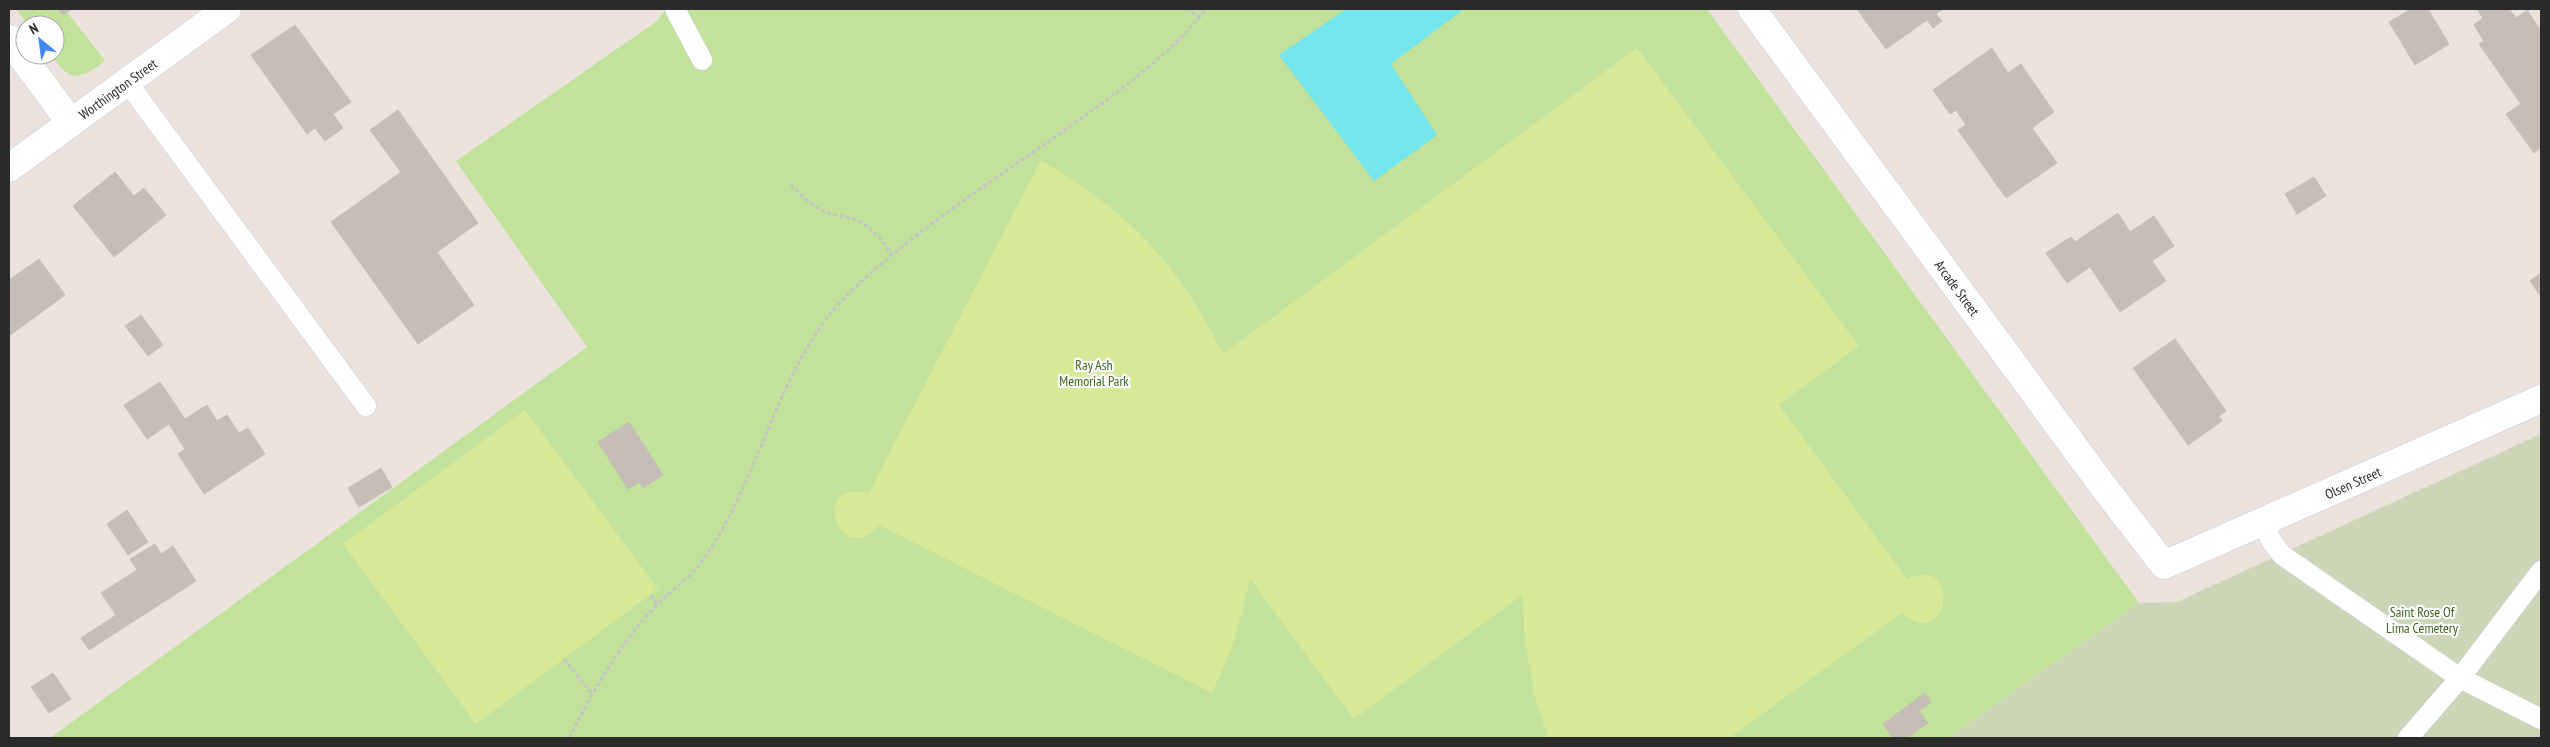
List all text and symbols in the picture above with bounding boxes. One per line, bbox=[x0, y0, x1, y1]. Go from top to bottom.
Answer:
north arrow bbox=[15, 15, 65, 65]
text: N bbox=[26, 19, 41, 38]
street label: Worthington Street bbox=[75, 55, 161, 123]
street label: Arcade Street bbox=[1931, 256, 1983, 320]
park label: Ray Ash Memorial Park bbox=[1059, 356, 1129, 390]
street label: Olsen Street bbox=[2322, 463, 2384, 503]
park label: Saint Rose Of Lima Cemetery bbox=[2386, 603, 2459, 637]

